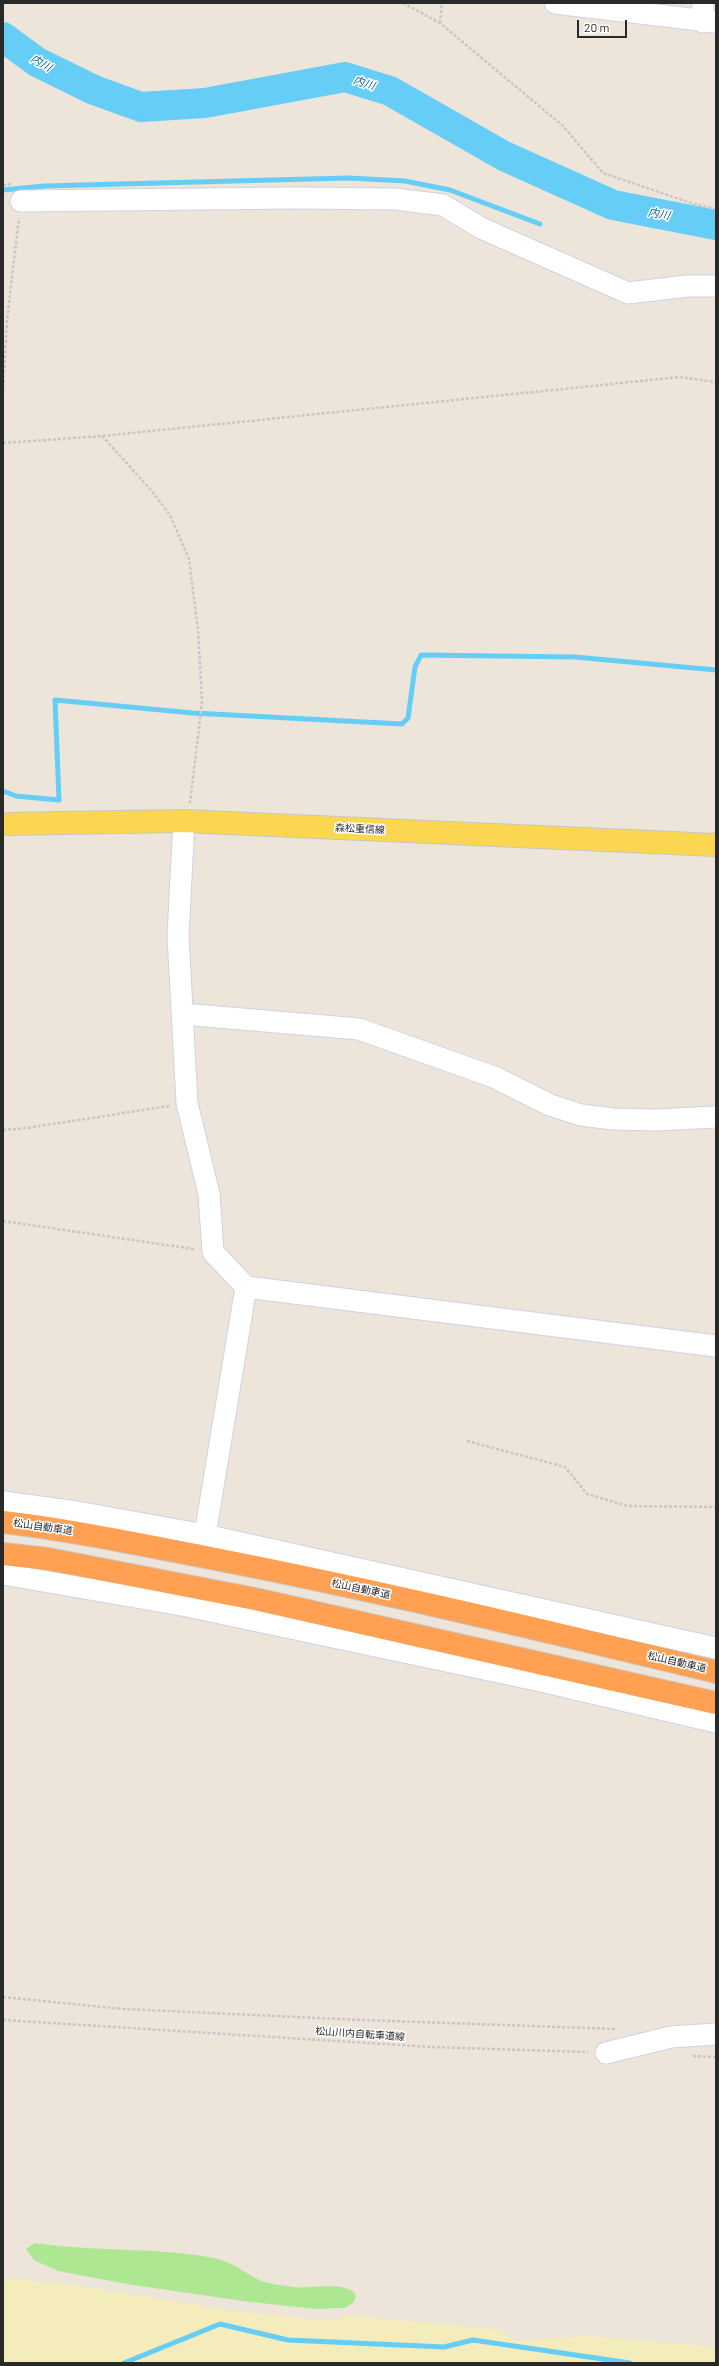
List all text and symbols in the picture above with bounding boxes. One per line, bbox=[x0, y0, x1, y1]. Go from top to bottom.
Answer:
scale bar bbox=[579, 12, 629, 38]
text: 20 m bbox=[584, 20, 610, 34]
water label: 内川 bbox=[28, 52, 54, 74]
water label: 内川 bbox=[352, 73, 376, 93]
water label: 内川 bbox=[647, 205, 671, 223]
street label: 森松重信線 bbox=[335, 822, 385, 836]
street label: 松山自動車道 bbox=[12, 1517, 74, 1537]
street label: 松山自動車道 bbox=[330, 1577, 392, 1601]
street label: 松山自動車道 bbox=[646, 1649, 708, 1675]
street label: 松山川内自転車道線 bbox=[315, 2025, 405, 2043]

